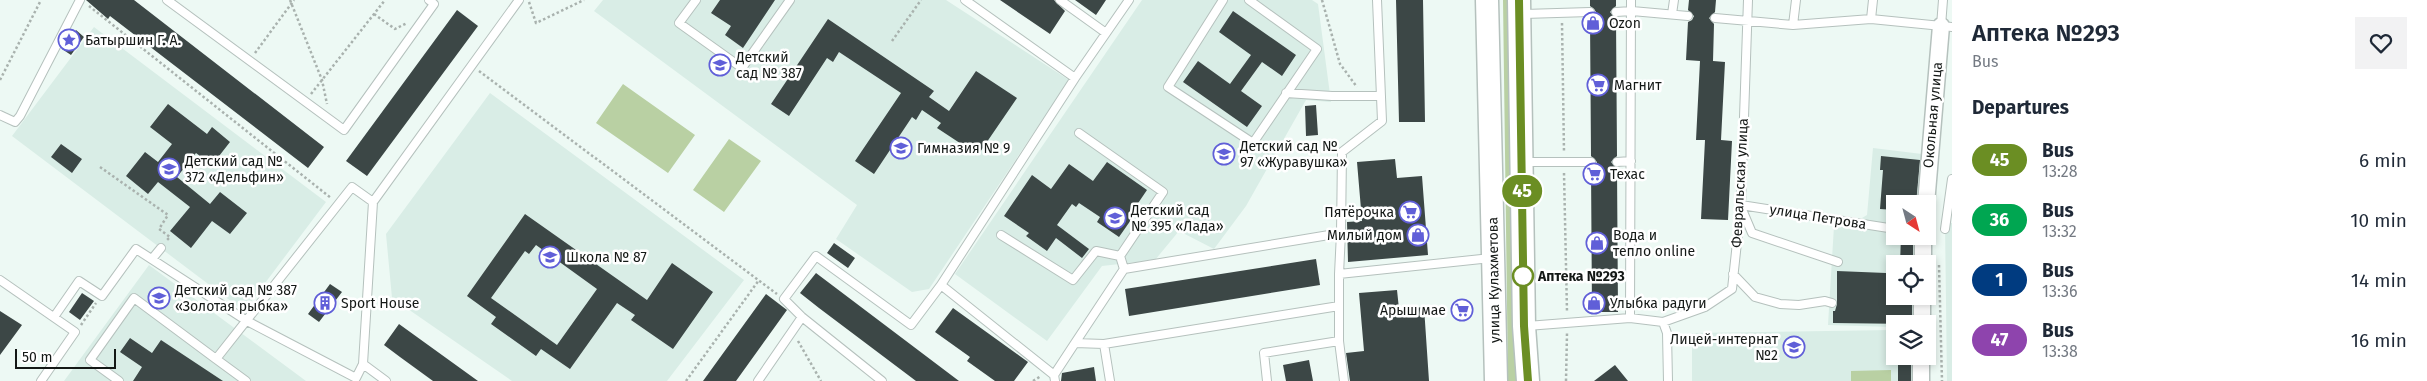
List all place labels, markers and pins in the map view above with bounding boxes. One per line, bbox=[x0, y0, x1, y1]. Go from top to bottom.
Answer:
shop icon: Ozon bbox=[1581, 11, 1605, 35]
place label: Ozon bbox=[1609, 15, 1641, 32]
place icon: Батыршин Г. А. bbox=[57, 28, 81, 52]
place label: Батыршин Г. А. bbox=[85, 32, 181, 49]
place label: Детский сад № 387 bbox=[735, 49, 802, 82]
school or university icon: Детский сад № 387 bbox=[708, 53, 732, 77]
supermarket icon: Магнит bbox=[1586, 73, 1610, 97]
place label: Магнит bbox=[1614, 77, 1662, 94]
school or university icon: Гимназия № 9 bbox=[889, 136, 913, 160]
place label: Детский сад № 97 «Журавушка» bbox=[1239, 138, 1348, 171]
place label: Гимназия № 9 bbox=[917, 140, 1010, 157]
school or university icon: Детский сад № 97 «Журавушка» bbox=[1212, 142, 1236, 166]
place label: Детский сад № 372 «Дельфин» bbox=[184, 153, 284, 186]
school or university icon: Детский сад № 372 «Дельфин» bbox=[157, 157, 181, 181]
supermarket icon: Техас bbox=[1582, 162, 1606, 186]
place label: Техас bbox=[1610, 166, 1645, 183]
supermarket icon: Пятёрочка bbox=[1398, 200, 1422, 224]
place label: Детский сад № 395 «Лада» bbox=[1130, 202, 1224, 235]
place label: Пятёрочка bbox=[1324, 204, 1394, 221]
school or university icon: Детский сад № 395 «Лада» bbox=[1103, 206, 1127, 230]
shop icon: Милый дом bbox=[1406, 223, 1430, 247]
place label: Милый дом bbox=[1327, 227, 1402, 244]
place label: Вода и тепло online bbox=[1613, 227, 1695, 260]
shop icon: Вода и тепло online bbox=[1585, 231, 1609, 255]
school or university icon: Школа № 87 bbox=[538, 245, 562, 269]
place label: Школа № 87 bbox=[566, 249, 647, 266]
marker: Аптека №293 bbox=[1512, 265, 1534, 287]
place label: Аптека №293 bbox=[1537, 268, 1625, 285]
place label: Детский сад № 387 «Золотая рыбка» bbox=[174, 282, 297, 315]
school or university icon: Детский сад № 387 «Золотая рыбка» bbox=[147, 286, 171, 310]
building icon: Sport House bbox=[313, 291, 337, 315]
shop icon: Улыбка радуги bbox=[1582, 291, 1606, 315]
place label: Sport House bbox=[341, 295, 419, 312]
place label: Улыбка радуги bbox=[1610, 295, 1707, 312]
supermarket icon: Арыш мае bbox=[1450, 298, 1474, 322]
place label: Арыш мае bbox=[1380, 302, 1446, 319]
place label: Лицей-интернат №2 bbox=[1670, 331, 1779, 364]
school or university icon: Лицей-интернат №2 bbox=[1782, 335, 1806, 359]

